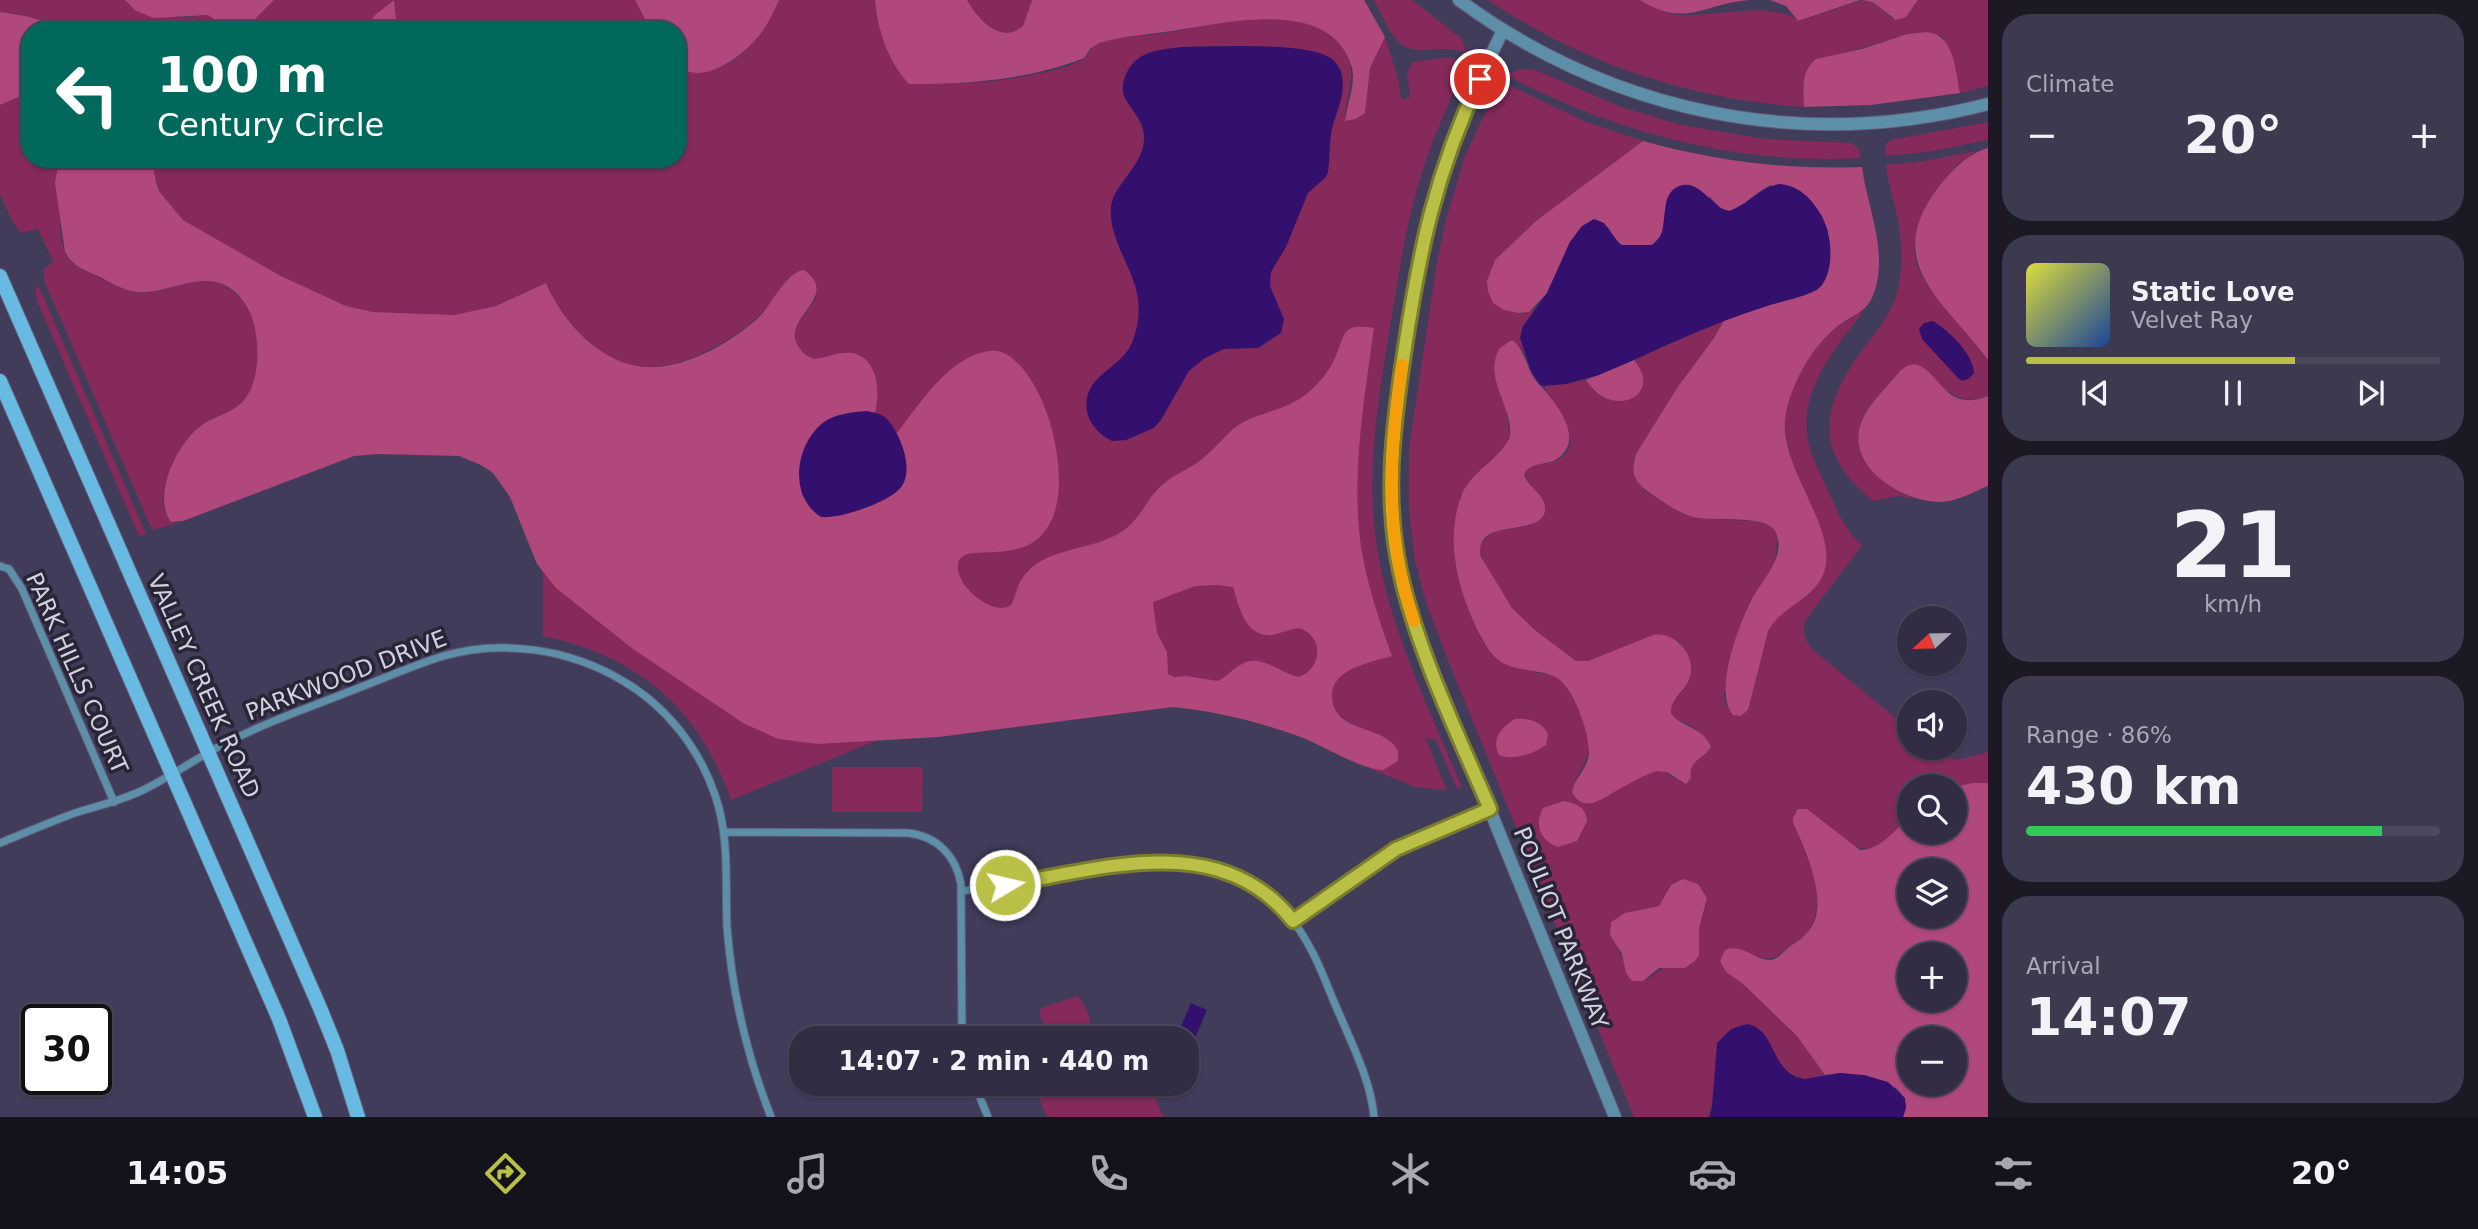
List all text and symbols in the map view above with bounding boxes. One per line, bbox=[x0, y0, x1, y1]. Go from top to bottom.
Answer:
text: 100 m bbox=[157, 47, 327, 104]
icon: left bbox=[42, 49, 133, 140]
pin bbox=[1450, 49, 1510, 109]
icon: arrive bbox=[1461, 60, 1499, 98]
text: Climate bbox=[2026, 71, 2115, 97]
text: 20° bbox=[2184, 105, 2282, 165]
text: Century Circle bbox=[157, 106, 384, 144]
text: − bbox=[2026, 113, 2058, 157]
text: + bbox=[2408, 113, 2440, 157]
text: Static Love bbox=[2131, 277, 2295, 307]
text: Velvet Ray bbox=[2131, 307, 2253, 333]
icon: previous bbox=[2076, 374, 2114, 412]
icon: pause bbox=[2214, 374, 2252, 412]
icon: next bbox=[2352, 374, 2390, 412]
text: 21 bbox=[2170, 493, 2296, 598]
street label: PARK HILLS COURT bbox=[21, 568, 133, 778]
street label: VALLEY CREEK ROAD bbox=[143, 570, 265, 802]
text: km/h bbox=[2204, 591, 2262, 617]
north arrow bbox=[1897, 606, 1967, 676]
map controls bbox=[1897, 606, 1967, 1096]
street label: PARKWOOD DRIVE bbox=[242, 625, 450, 725]
button: sound bbox=[1897, 690, 1967, 760]
text: Range · 86% bbox=[2026, 722, 2172, 748]
text: 430 km bbox=[2026, 756, 2241, 816]
button: search bbox=[1897, 774, 1967, 844]
street label: POULIOT PARKWAY bbox=[1509, 823, 1614, 1034]
position arrow bbox=[968, 848, 1042, 922]
button: layers bbox=[1897, 858, 1967, 928]
button: + bbox=[1897, 942, 1967, 1012]
text: Arrival bbox=[2026, 953, 2101, 979]
text: 14:07 bbox=[2026, 987, 2192, 1047]
speed limit sign: 30 bbox=[21, 1004, 112, 1095]
button: − bbox=[1897, 1026, 1967, 1096]
text: 14:07 · 2 min · 440 m bbox=[839, 1046, 1149, 1076]
icon: directions bbox=[481, 1149, 530, 1198]
icon: music bbox=[783, 1149, 832, 1198]
icon: phone bbox=[1084, 1149, 1133, 1198]
icon: climate bbox=[1386, 1149, 1435, 1198]
icon: car bbox=[1688, 1149, 1737, 1198]
icon: filters bbox=[1989, 1149, 2038, 1198]
text: 14:05 bbox=[126, 1154, 228, 1192]
text: 20° bbox=[2291, 1154, 2352, 1192]

